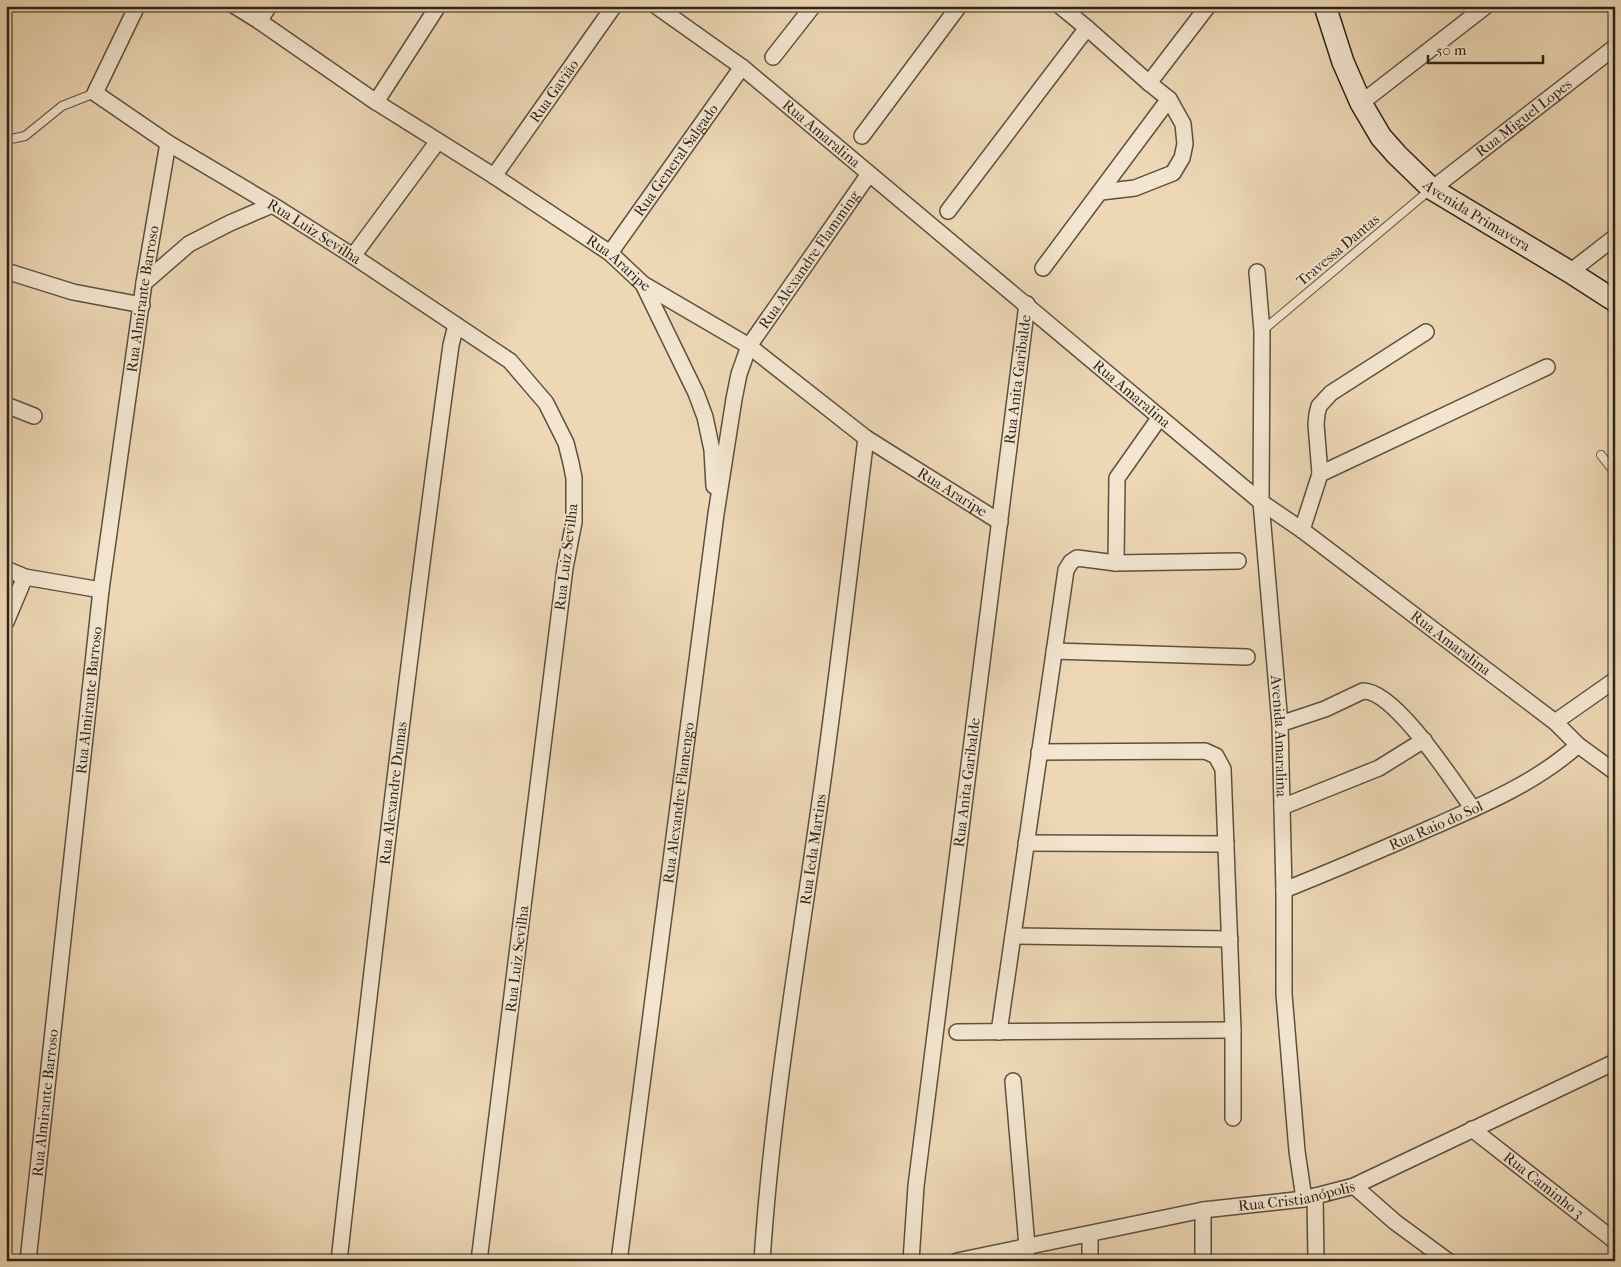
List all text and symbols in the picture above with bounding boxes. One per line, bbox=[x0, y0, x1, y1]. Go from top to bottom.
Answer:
scale bar bbox=[1428, 32, 1544, 64]
text: 50 m bbox=[1436, 41, 1467, 59]
street label: Rua Gavião bbox=[526, 56, 583, 126]
street label: Rua Miguel Lopes bbox=[1472, 75, 1576, 161]
street label: Rua Amaralina bbox=[779, 96, 865, 172]
street label: Rua General Salgado bbox=[630, 100, 722, 220]
street label: Avenida Primavera bbox=[1418, 175, 1535, 256]
street label: Rua Alexandre Flamming bbox=[755, 186, 864, 332]
street label: Rua Luiz Sevilha bbox=[264, 195, 365, 268]
street label: Travessa Dantas bbox=[1293, 210, 1384, 290]
street label: Rua Almirante Barroso bbox=[123, 224, 163, 373]
street label: Rua Araripe bbox=[583, 231, 654, 296]
street label: Rua Anita Garibalde bbox=[1000, 313, 1035, 445]
street label: Rua Amaralina bbox=[1089, 356, 1175, 432]
street label: Rua Araripe bbox=[914, 464, 991, 521]
street label: Rua Luiz Sevilha bbox=[551, 501, 582, 611]
street label: Rua Amaralina bbox=[1407, 607, 1495, 680]
street label: Rua Almirante Barroso bbox=[72, 625, 106, 775]
street label: Avenida Amaralina bbox=[1267, 673, 1291, 798]
street label: Rua Anita Garibalde bbox=[950, 716, 984, 848]
street label: Rua Alexandre Dumas bbox=[376, 720, 411, 866]
street label: Rua Alexandre Flamengo bbox=[659, 721, 698, 885]
street label: Rua Ieda Martins bbox=[796, 792, 830, 906]
street label: Rua Raio do Sol bbox=[1386, 797, 1486, 854]
street label: Rua Luiz Sevilha bbox=[502, 903, 533, 1013]
street label: Rua Almirante Barroso bbox=[28, 1028, 62, 1178]
street label: Rua Caminho 3 bbox=[1500, 1148, 1588, 1222]
street label: Rua Cristianópolis bbox=[1237, 1177, 1357, 1215]

